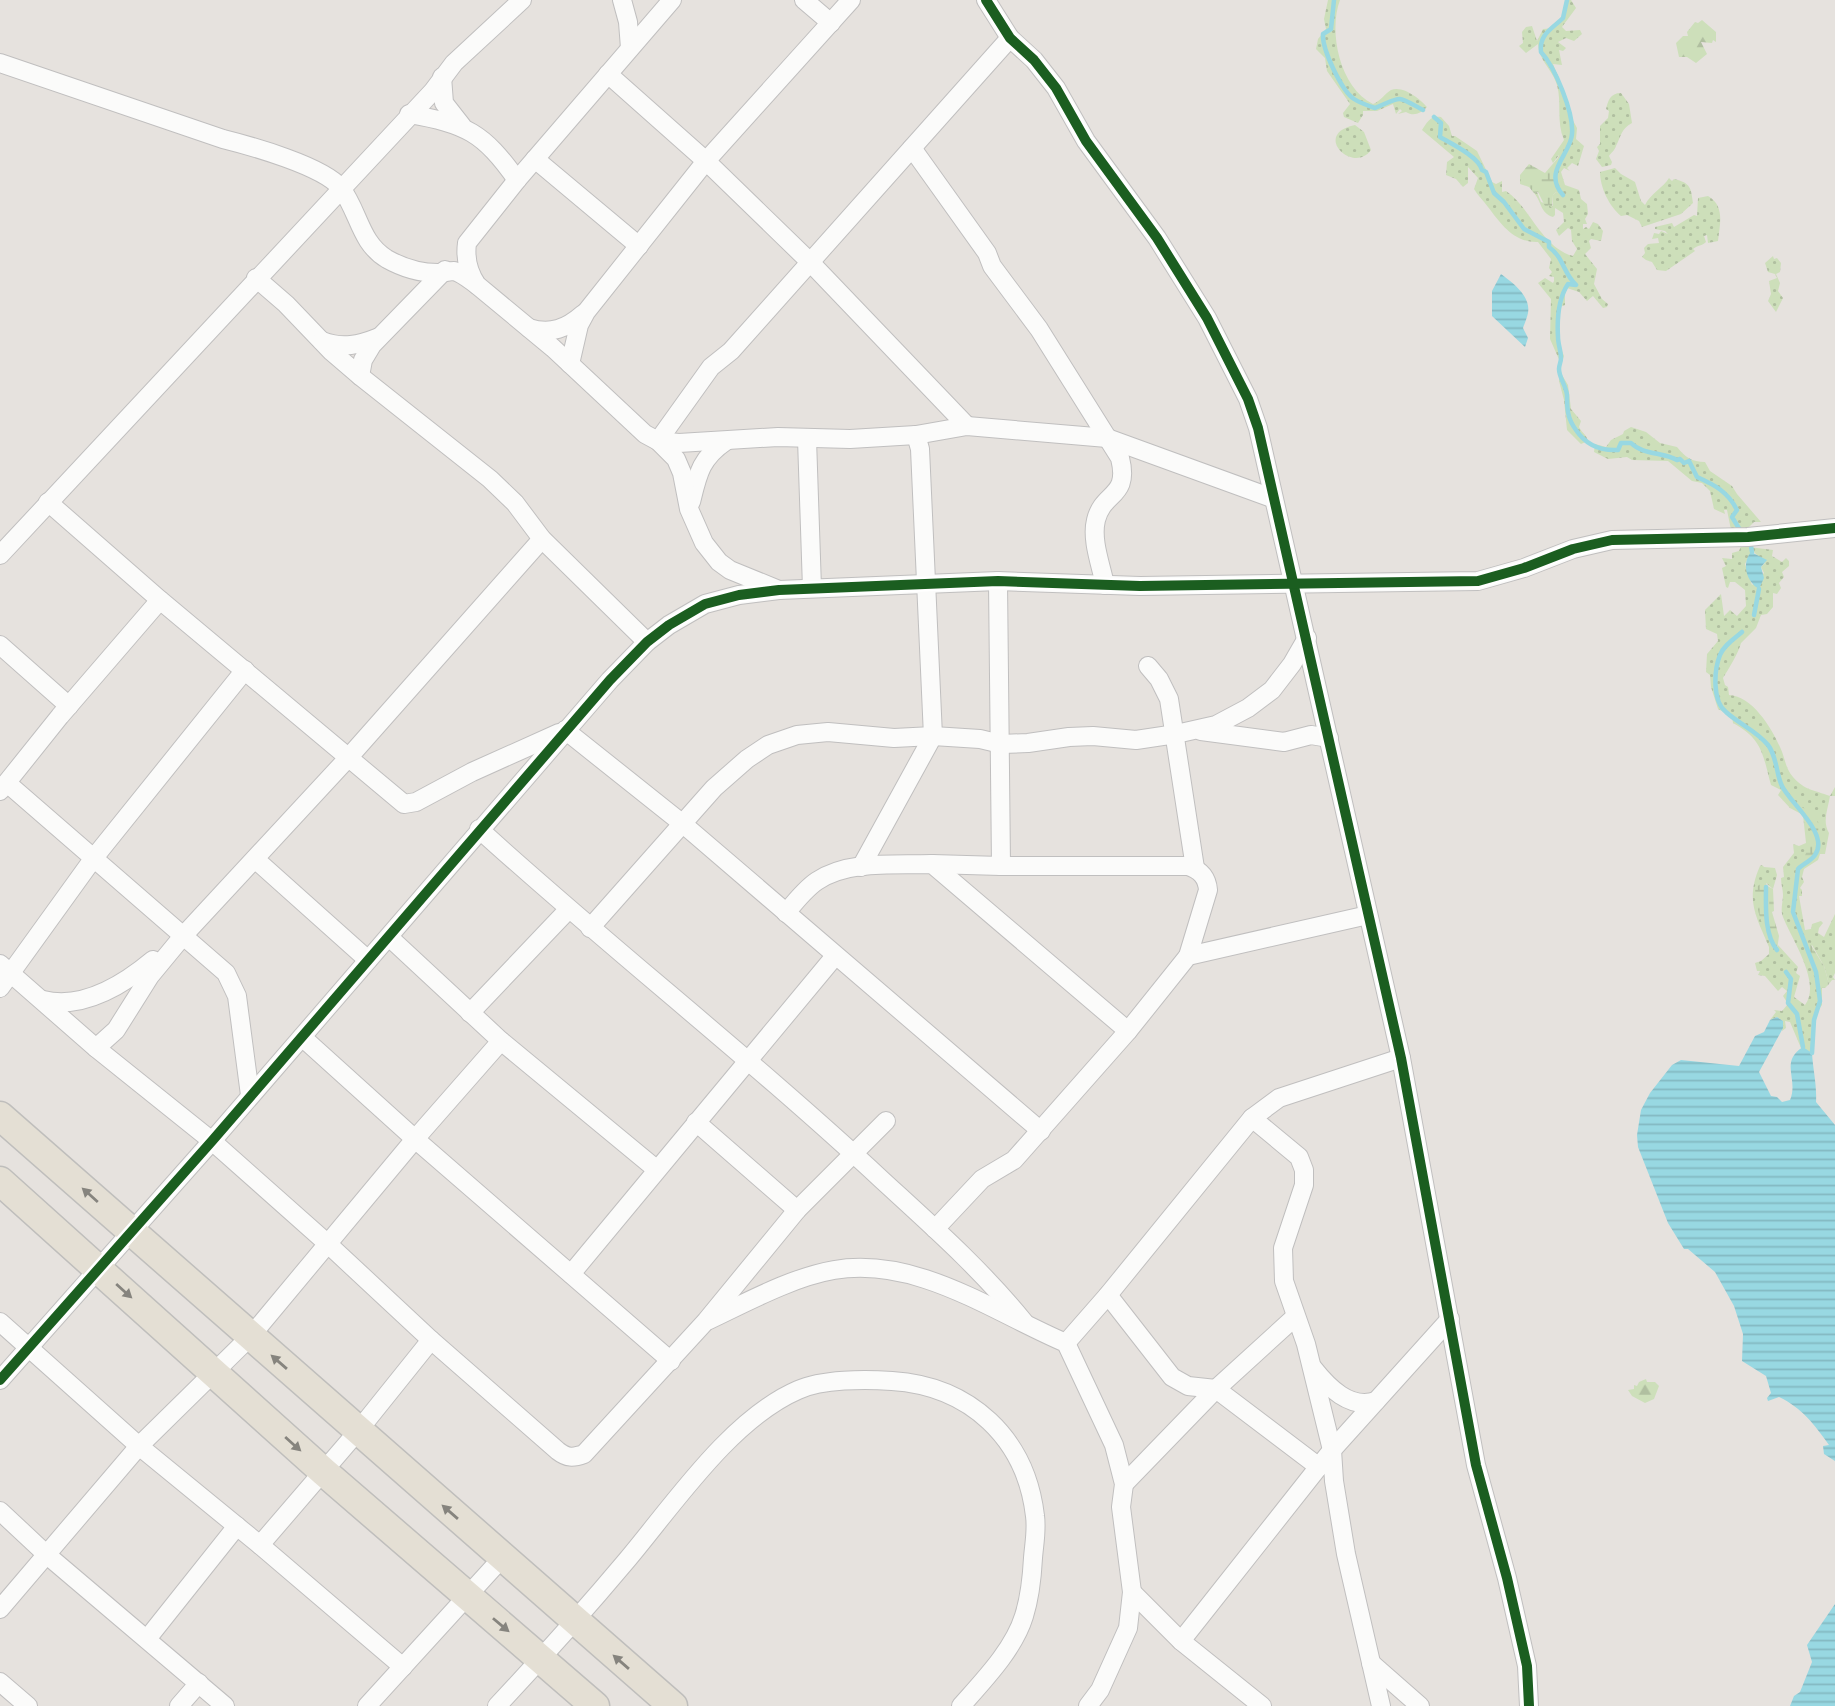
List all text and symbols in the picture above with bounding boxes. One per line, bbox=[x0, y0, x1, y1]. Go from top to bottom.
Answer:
one-way arrow bbox=[82, 1188, 99, 1203]
one-way arrow bbox=[115, 1283, 133, 1299]
one-way arrow bbox=[270, 1354, 288, 1370]
one-way arrow bbox=[284, 1436, 302, 1452]
one-way arrow bbox=[441, 1504, 459, 1520]
one-way arrow bbox=[493, 1617, 510, 1632]
one-way arrow bbox=[613, 1655, 630, 1670]

